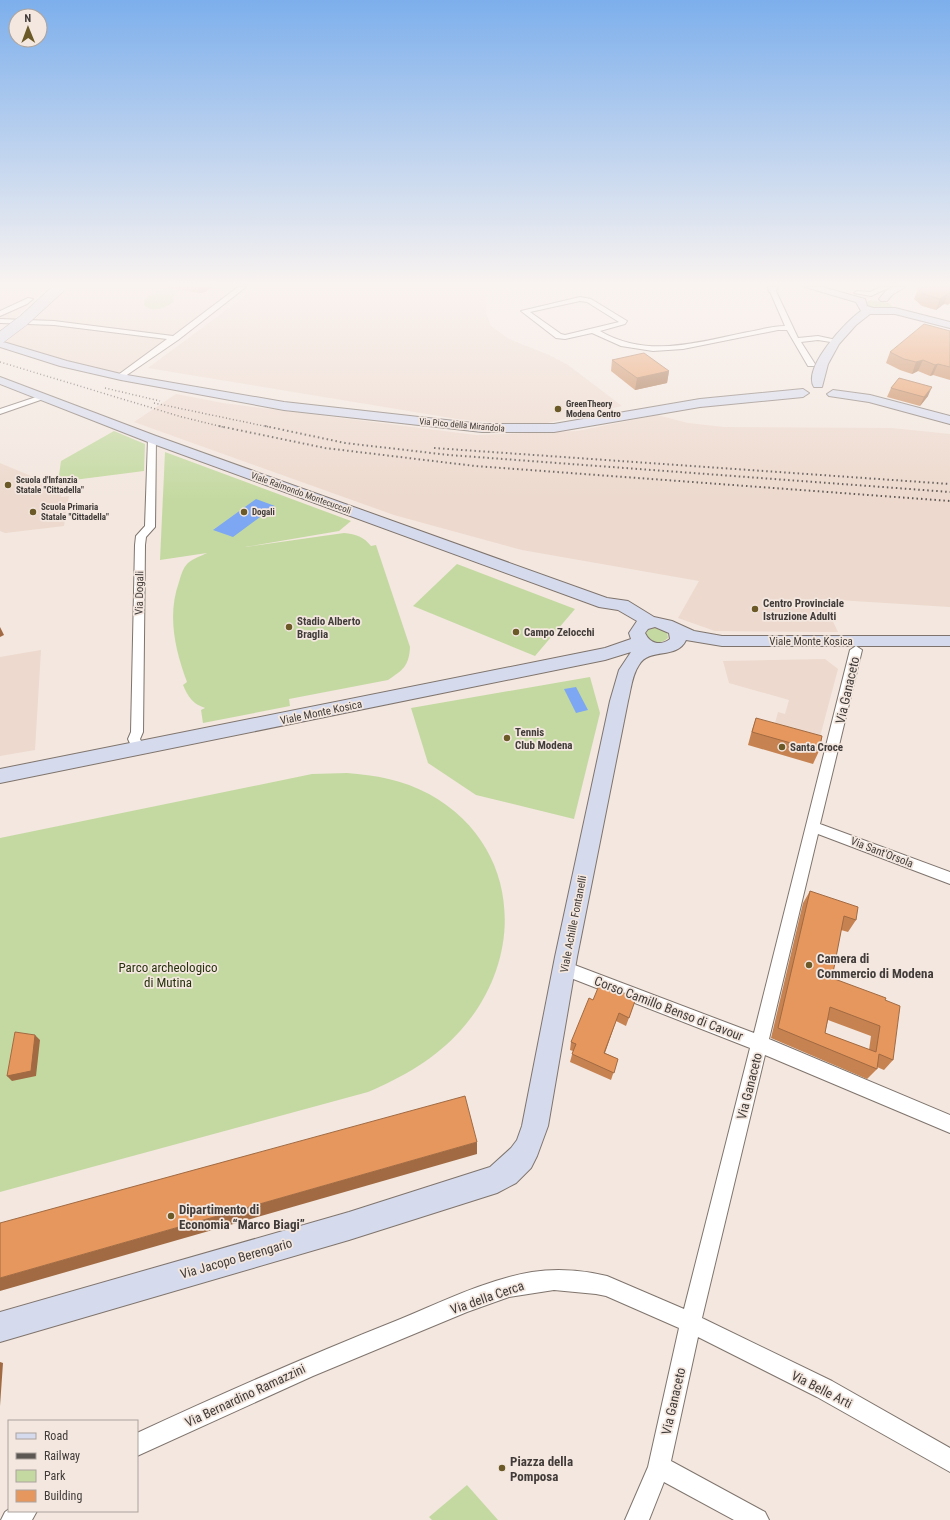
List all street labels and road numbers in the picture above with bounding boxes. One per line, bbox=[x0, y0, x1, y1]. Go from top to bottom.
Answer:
street label: Via Pico della Mirandola bbox=[419, 416, 505, 434]
street label: Viale Raimondo Montecuccoli bbox=[250, 470, 352, 516]
street label: Via Dogali bbox=[133, 571, 146, 615]
street label: Viale Monte Kosica bbox=[769, 635, 853, 648]
street label: Via Ganaceto bbox=[833, 655, 862, 725]
street label: Viale Monte Kosica bbox=[279, 697, 363, 728]
street label: Via Sant'Orsola bbox=[849, 835, 915, 870]
street label: Viale Achille Fontanelli bbox=[558, 874, 589, 974]
street label: Corso Camillo Benso di Cavour bbox=[592, 973, 745, 1044]
street label: Via Ganaceto bbox=[734, 1051, 765, 1121]
street label: Via Jacopo Berengario bbox=[178, 1235, 294, 1282]
street label: Via della Cerca bbox=[448, 1278, 526, 1317]
street label: Via Bernardino Ramazzini bbox=[183, 1361, 308, 1430]
street label: Via Ganaceto bbox=[659, 1366, 688, 1436]
street label: Via Belle Arti bbox=[789, 1368, 855, 1411]

